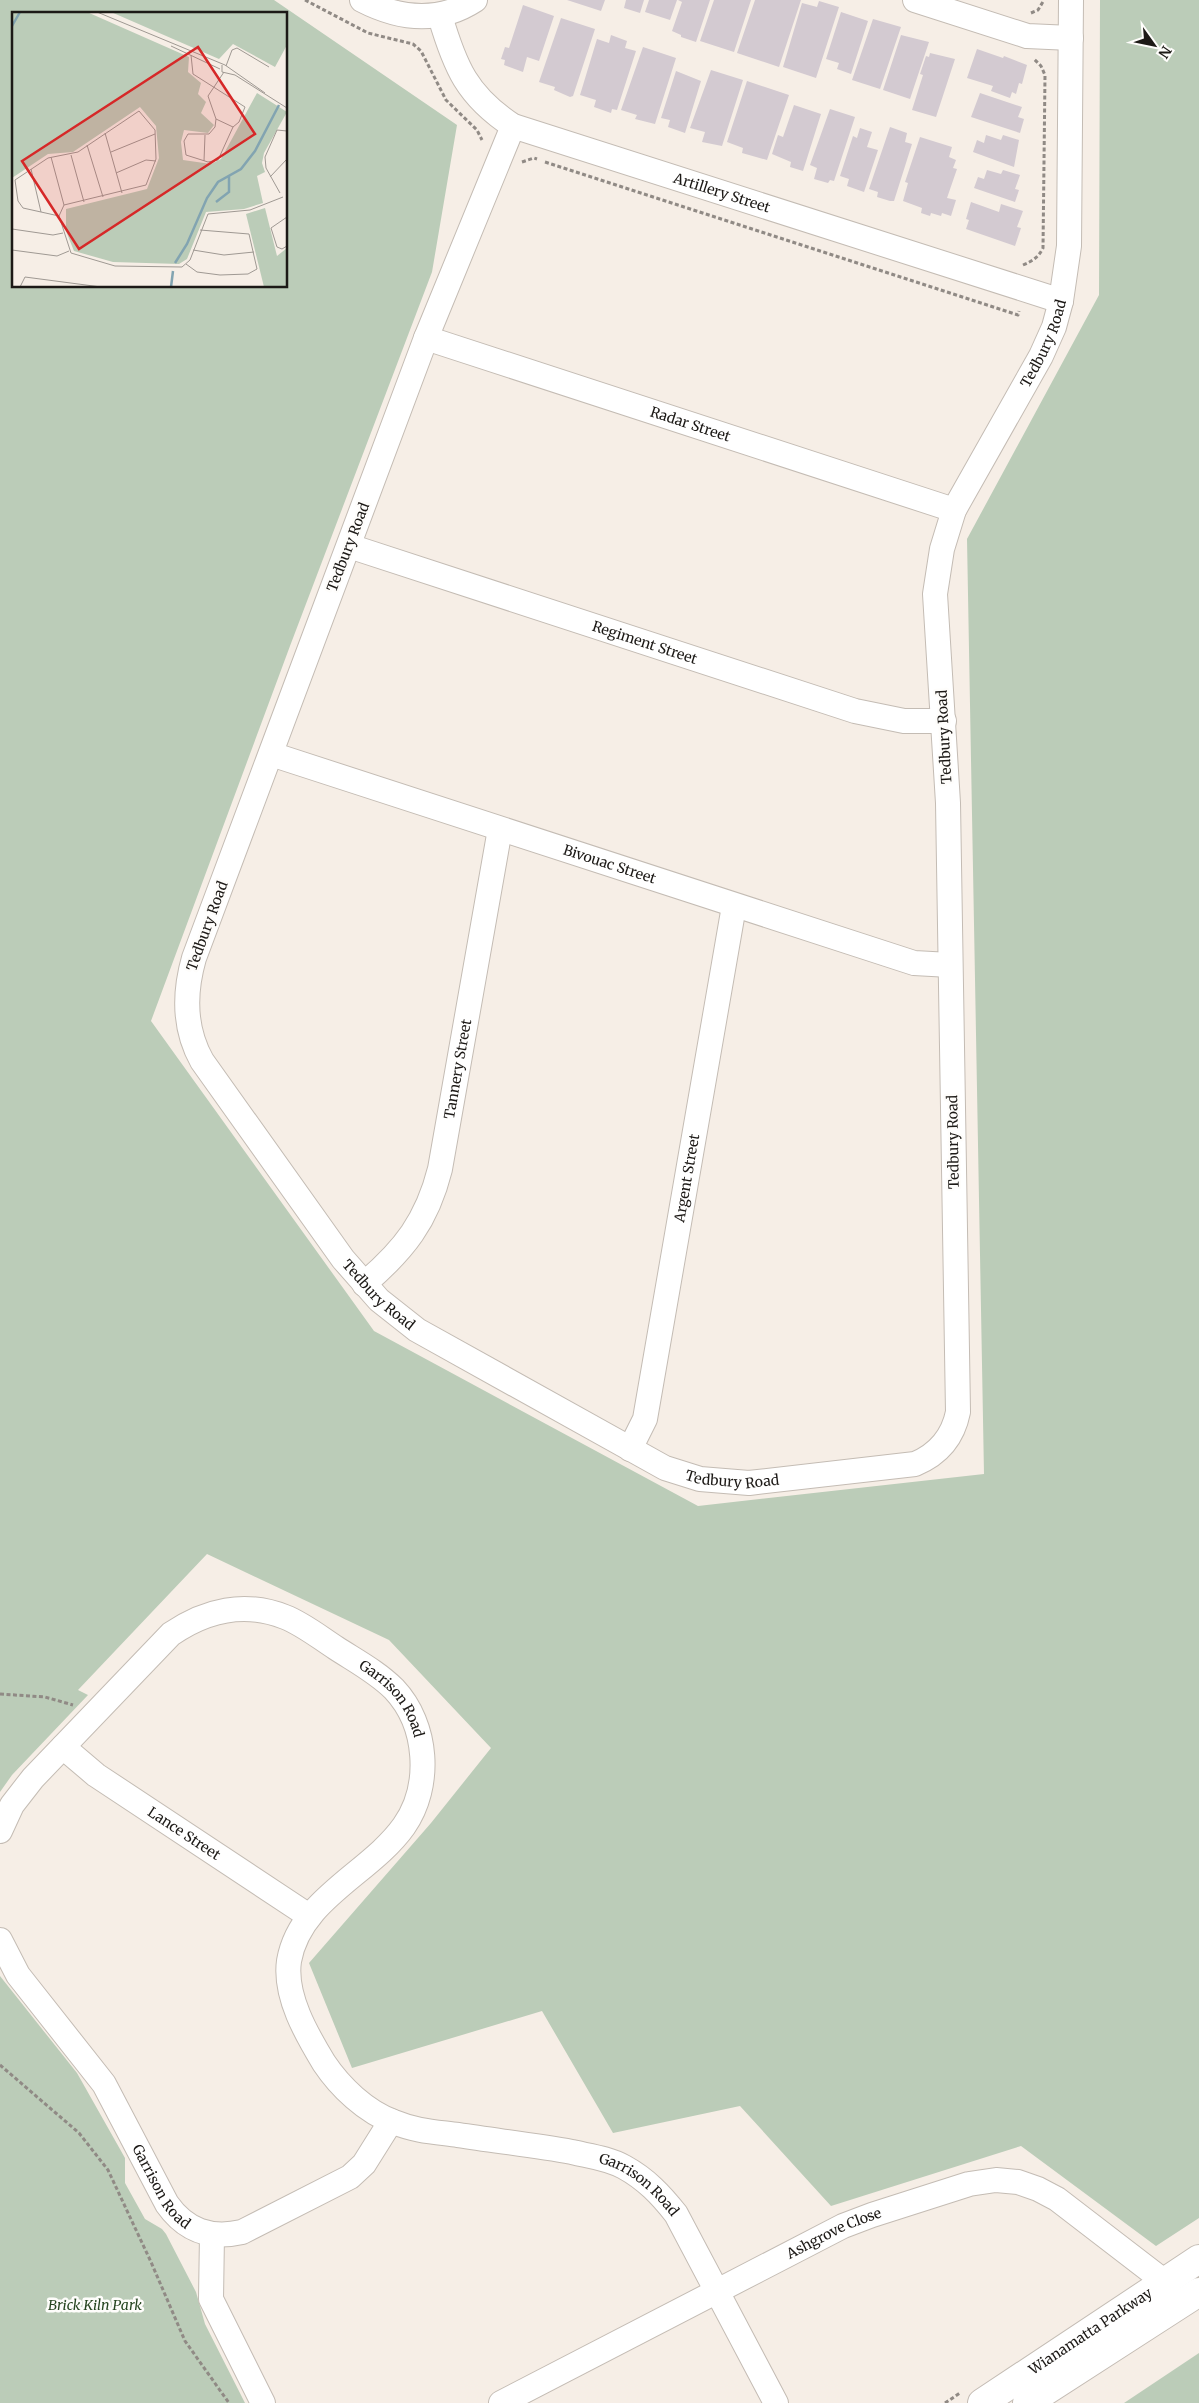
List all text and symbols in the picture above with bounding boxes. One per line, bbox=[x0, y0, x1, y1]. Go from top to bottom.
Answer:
inset map bbox=[12, 12, 288, 288]
north arrow bbox=[1129, 20, 1179, 70]
text: N bbox=[1154, 43, 1175, 62]
street label: Artillery Street bbox=[670, 169, 773, 217]
street label: Tedbury Road bbox=[1016, 297, 1070, 390]
street label: Radar Street bbox=[648, 403, 733, 446]
street label: Tedbury Road bbox=[323, 499, 373, 594]
street label: Regiment Street bbox=[590, 617, 700, 668]
street label: Tedbury Road bbox=[933, 689, 955, 785]
street label: Bivouac Street bbox=[561, 841, 659, 888]
street label: Tedbury Road bbox=[182, 878, 232, 973]
street label: Tannery Street bbox=[440, 1017, 475, 1120]
street label: Tedbury Road bbox=[943, 1094, 963, 1189]
street label: Argent Street bbox=[670, 1132, 703, 1225]
street label: Tedbury Road bbox=[339, 1256, 419, 1334]
street label: Tedbury Road bbox=[683, 1466, 781, 1492]
street label: Garrison Road bbox=[356, 1656, 428, 1740]
street label: Lance Street bbox=[144, 1803, 224, 1864]
street label: Garrison Road bbox=[128, 2141, 194, 2233]
street label: Garrison Road bbox=[597, 2149, 683, 2220]
street label: Ashgrove Close bbox=[783, 2204, 884, 2263]
street label: Wianamatta Parkway bbox=[1024, 2283, 1156, 2379]
park label: Brick Kiln Park bbox=[48, 2296, 142, 2314]

